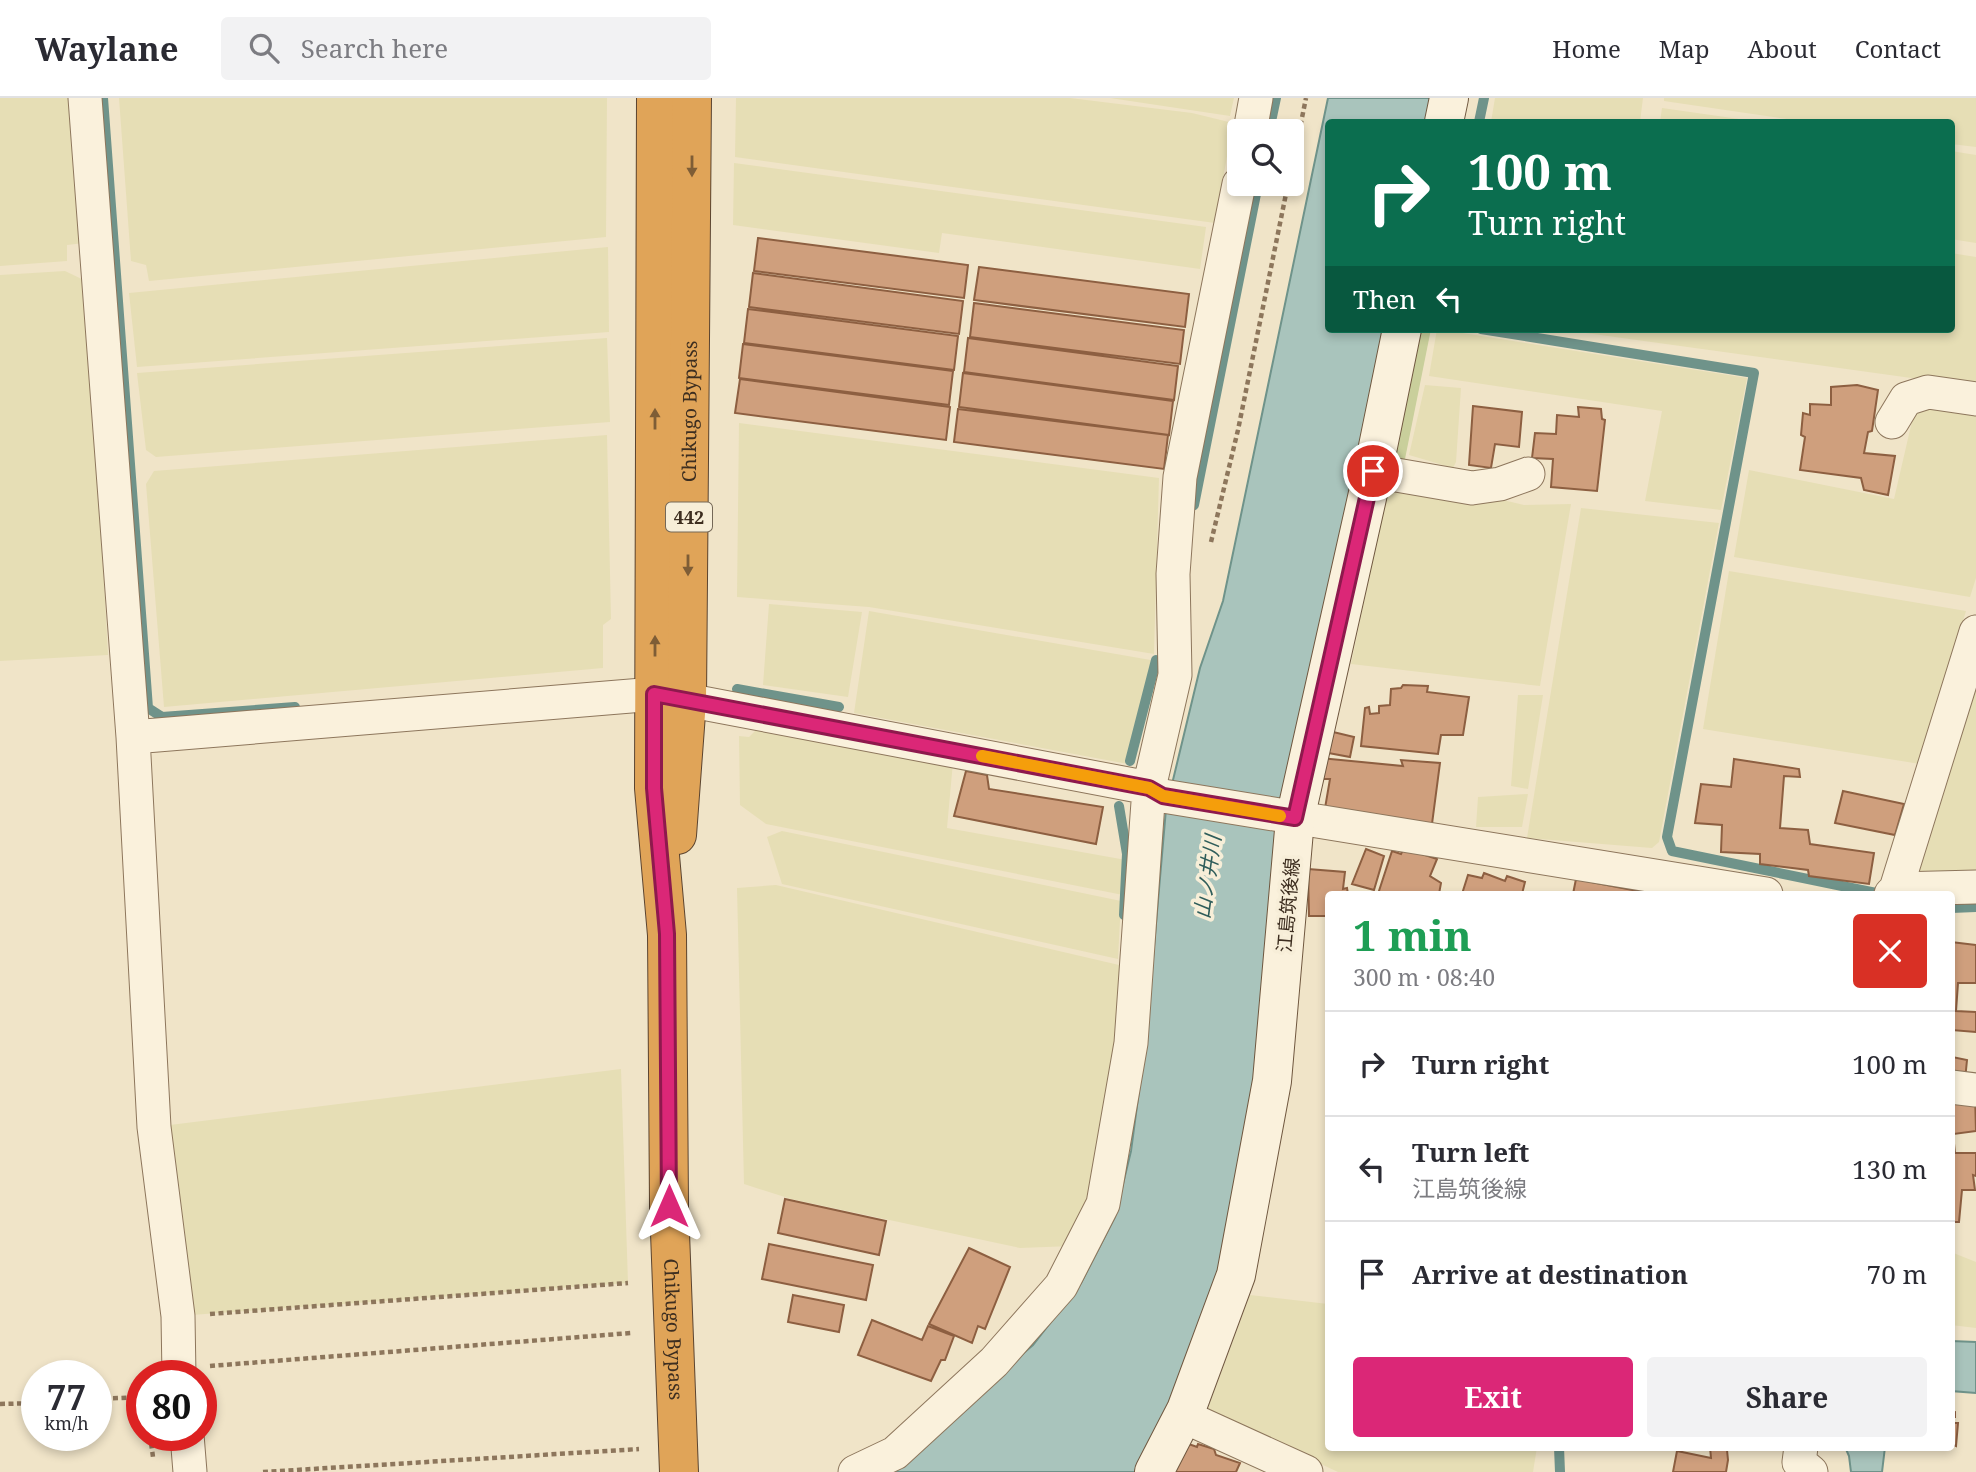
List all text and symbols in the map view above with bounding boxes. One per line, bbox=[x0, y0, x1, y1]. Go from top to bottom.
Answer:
search box bbox=[221, 17, 711, 80]
text: Waylane bbox=[35, 26, 179, 71]
icon: search bbox=[245, 29, 283, 67]
text: Search here bbox=[301, 30, 448, 66]
text: Home bbox=[1552, 32, 1621, 65]
text: Map bbox=[1659, 32, 1710, 65]
text: About bbox=[1748, 32, 1817, 65]
text: Contact bbox=[1855, 32, 1941, 65]
map controls bbox=[1227, 119, 1304, 196]
button: search bbox=[1227, 119, 1304, 196]
text: 100 m bbox=[1468, 138, 1612, 204]
icon: right bbox=[1353, 147, 1444, 238]
one-way arrow bbox=[686, 155, 698, 177]
text: Turn right bbox=[1468, 201, 1626, 244]
icon: left bbox=[1430, 280, 1468, 318]
text: Then bbox=[1353, 281, 1416, 317]
street label: Chikugo Bypass bbox=[676, 341, 703, 482]
one-way arrow bbox=[649, 408, 661, 430]
pin bbox=[1343, 441, 1403, 501]
icon: arrive bbox=[1354, 452, 1392, 490]
road number: 442 bbox=[666, 502, 712, 531]
one-way arrow bbox=[682, 554, 694, 576]
one-way arrow bbox=[649, 635, 661, 657]
water label: 山ノ井川 bbox=[1187, 831, 1227, 921]
street label: 江島筑後線 bbox=[1271, 857, 1305, 953]
text: 1 min bbox=[1353, 906, 1472, 963]
button: close bbox=[1853, 914, 1927, 988]
text: 300 m · 08:40 bbox=[1353, 961, 1495, 993]
icon: right bbox=[1353, 1045, 1391, 1083]
text: Turn right bbox=[1412, 1046, 1549, 1082]
text: 100 m bbox=[1852, 1046, 1927, 1082]
text: Turn left bbox=[1412, 1134, 1529, 1170]
icon: left bbox=[1353, 1150, 1391, 1188]
text: 130 m bbox=[1852, 1151, 1927, 1187]
position arrow bbox=[632, 1169, 706, 1243]
text: 江島筑後線 bbox=[1412, 1172, 1527, 1204]
icon: arrive bbox=[1353, 1255, 1391, 1293]
text: Arrive at destination bbox=[1412, 1256, 1688, 1292]
text: 70 m bbox=[1867, 1256, 1927, 1292]
street label: Chikugo Bypass bbox=[658, 1258, 689, 1401]
button: Exit bbox=[1353, 1357, 1633, 1437]
button: Share bbox=[1647, 1357, 1927, 1437]
speed limit sign: 80 bbox=[126, 1360, 217, 1451]
text: 77 bbox=[47, 1373, 86, 1420]
text: km/h bbox=[44, 1411, 89, 1435]

